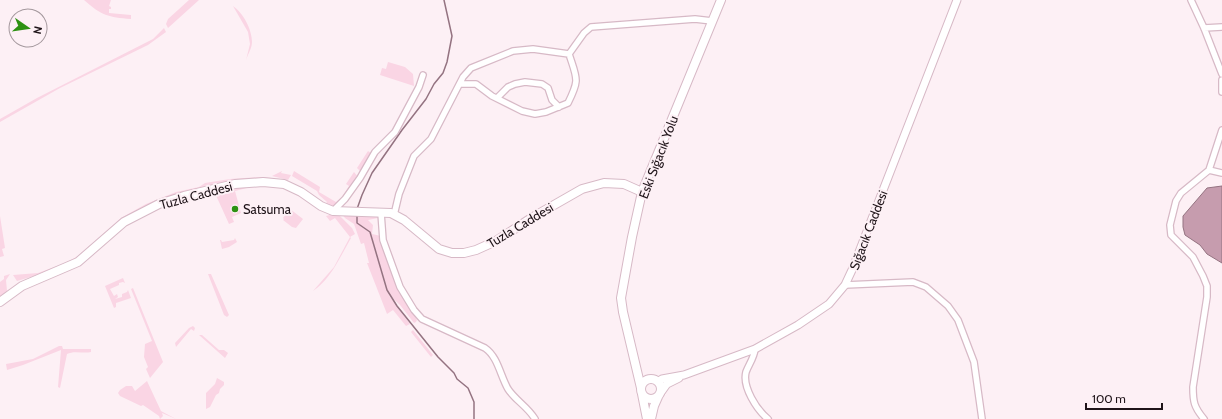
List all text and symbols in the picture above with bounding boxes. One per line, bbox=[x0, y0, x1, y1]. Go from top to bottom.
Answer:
north arrow bbox=[8, 8, 48, 48]
text: N bbox=[30, 25, 45, 36]
street label: Eski Sığacık Yolu bbox=[635, 113, 681, 201]
street label: Tuzla Caddesi bbox=[158, 178, 234, 212]
street label: Sığacık Caddesi bbox=[846, 188, 890, 272]
street label: Tuzla Caddesi bbox=[484, 199, 556, 251]
place label: Satsuma bbox=[243, 201, 292, 217]
marker: Satsuma bbox=[230, 204, 240, 214]
scale bar bbox=[1086, 385, 1162, 411]
text: 100 m bbox=[1092, 391, 1126, 406]

